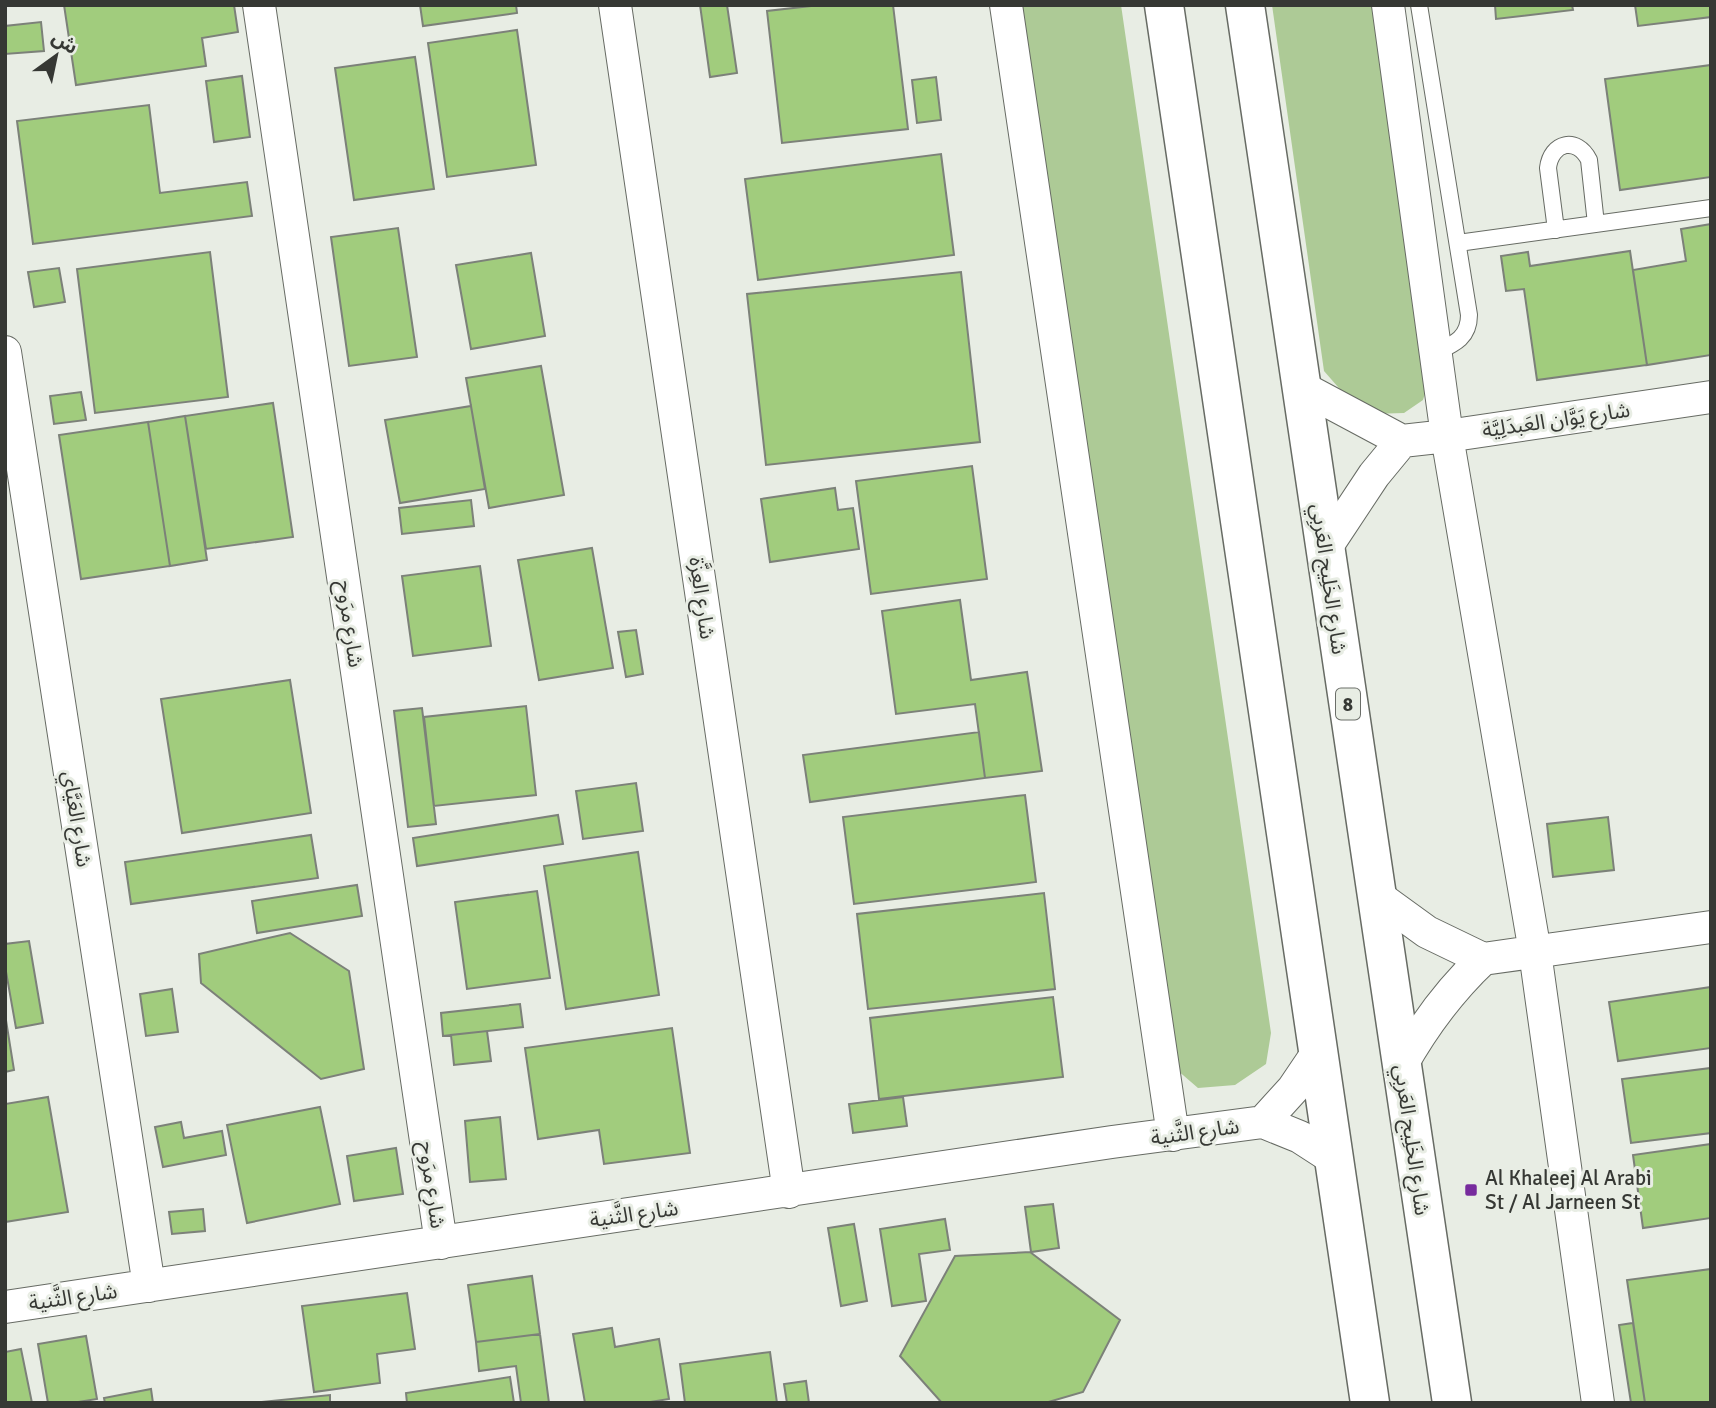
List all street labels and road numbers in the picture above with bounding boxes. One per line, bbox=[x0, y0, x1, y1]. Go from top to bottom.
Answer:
street label: شارع يَوَّان العَبدَلِيَّة bbox=[1480, 397, 1632, 445]
street label: شارع الخَلِيج العَربِي bbox=[1303, 502, 1352, 656]
street label: شارع العِزَّة bbox=[681, 555, 723, 641]
street label: شارع مرَوح bbox=[329, 579, 369, 670]
road number: 8 bbox=[1336, 688, 1360, 720]
street label: شارع العَيَّاي bbox=[54, 769, 97, 869]
street label: شارع الخَلِيج العَربِي bbox=[1386, 1063, 1435, 1217]
street label: شارع الثَّنية bbox=[1149, 1110, 1241, 1153]
street label: شارع مرَوح bbox=[411, 1140, 451, 1231]
street label: شارع الثَّنية bbox=[588, 1192, 680, 1235]
street label: شارع الثَّنية bbox=[27, 1275, 119, 1318]

